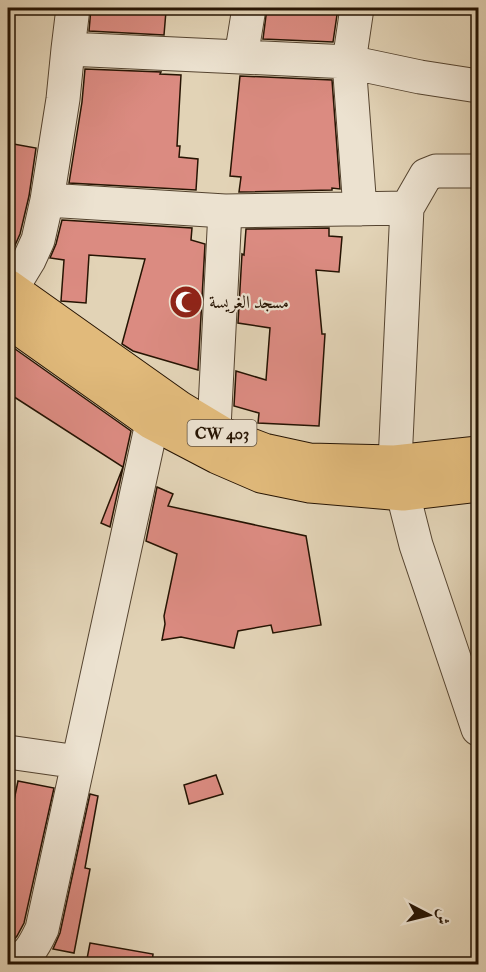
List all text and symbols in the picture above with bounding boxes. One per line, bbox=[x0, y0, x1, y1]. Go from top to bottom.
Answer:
mosque icon: مسجد الغريسة bbox=[168, 284, 204, 320]
place label: مسجد الغريسة bbox=[209, 291, 289, 314]
road number: CW 403 bbox=[188, 420, 256, 446]
north arrow bbox=[399, 885, 459, 945]
text: ش bbox=[432, 908, 454, 926]

